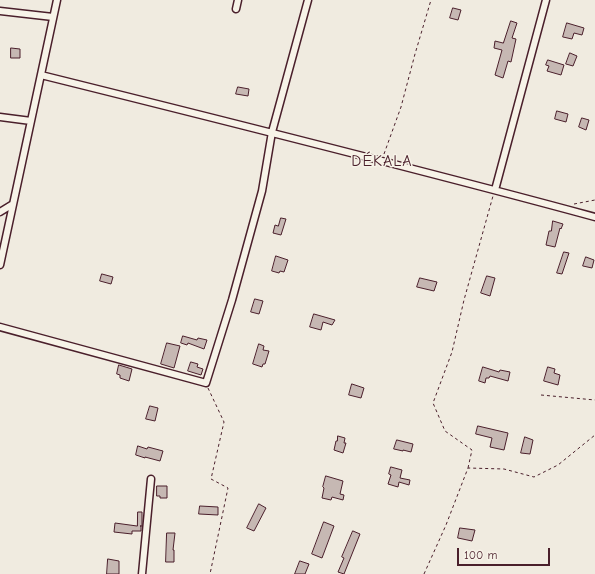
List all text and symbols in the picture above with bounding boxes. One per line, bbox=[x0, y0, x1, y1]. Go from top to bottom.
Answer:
district label: DÉKALA bbox=[351, 151, 413, 171]
scale bar bbox=[459, 540, 552, 566]
text: 100 m bbox=[464, 548, 497, 562]

